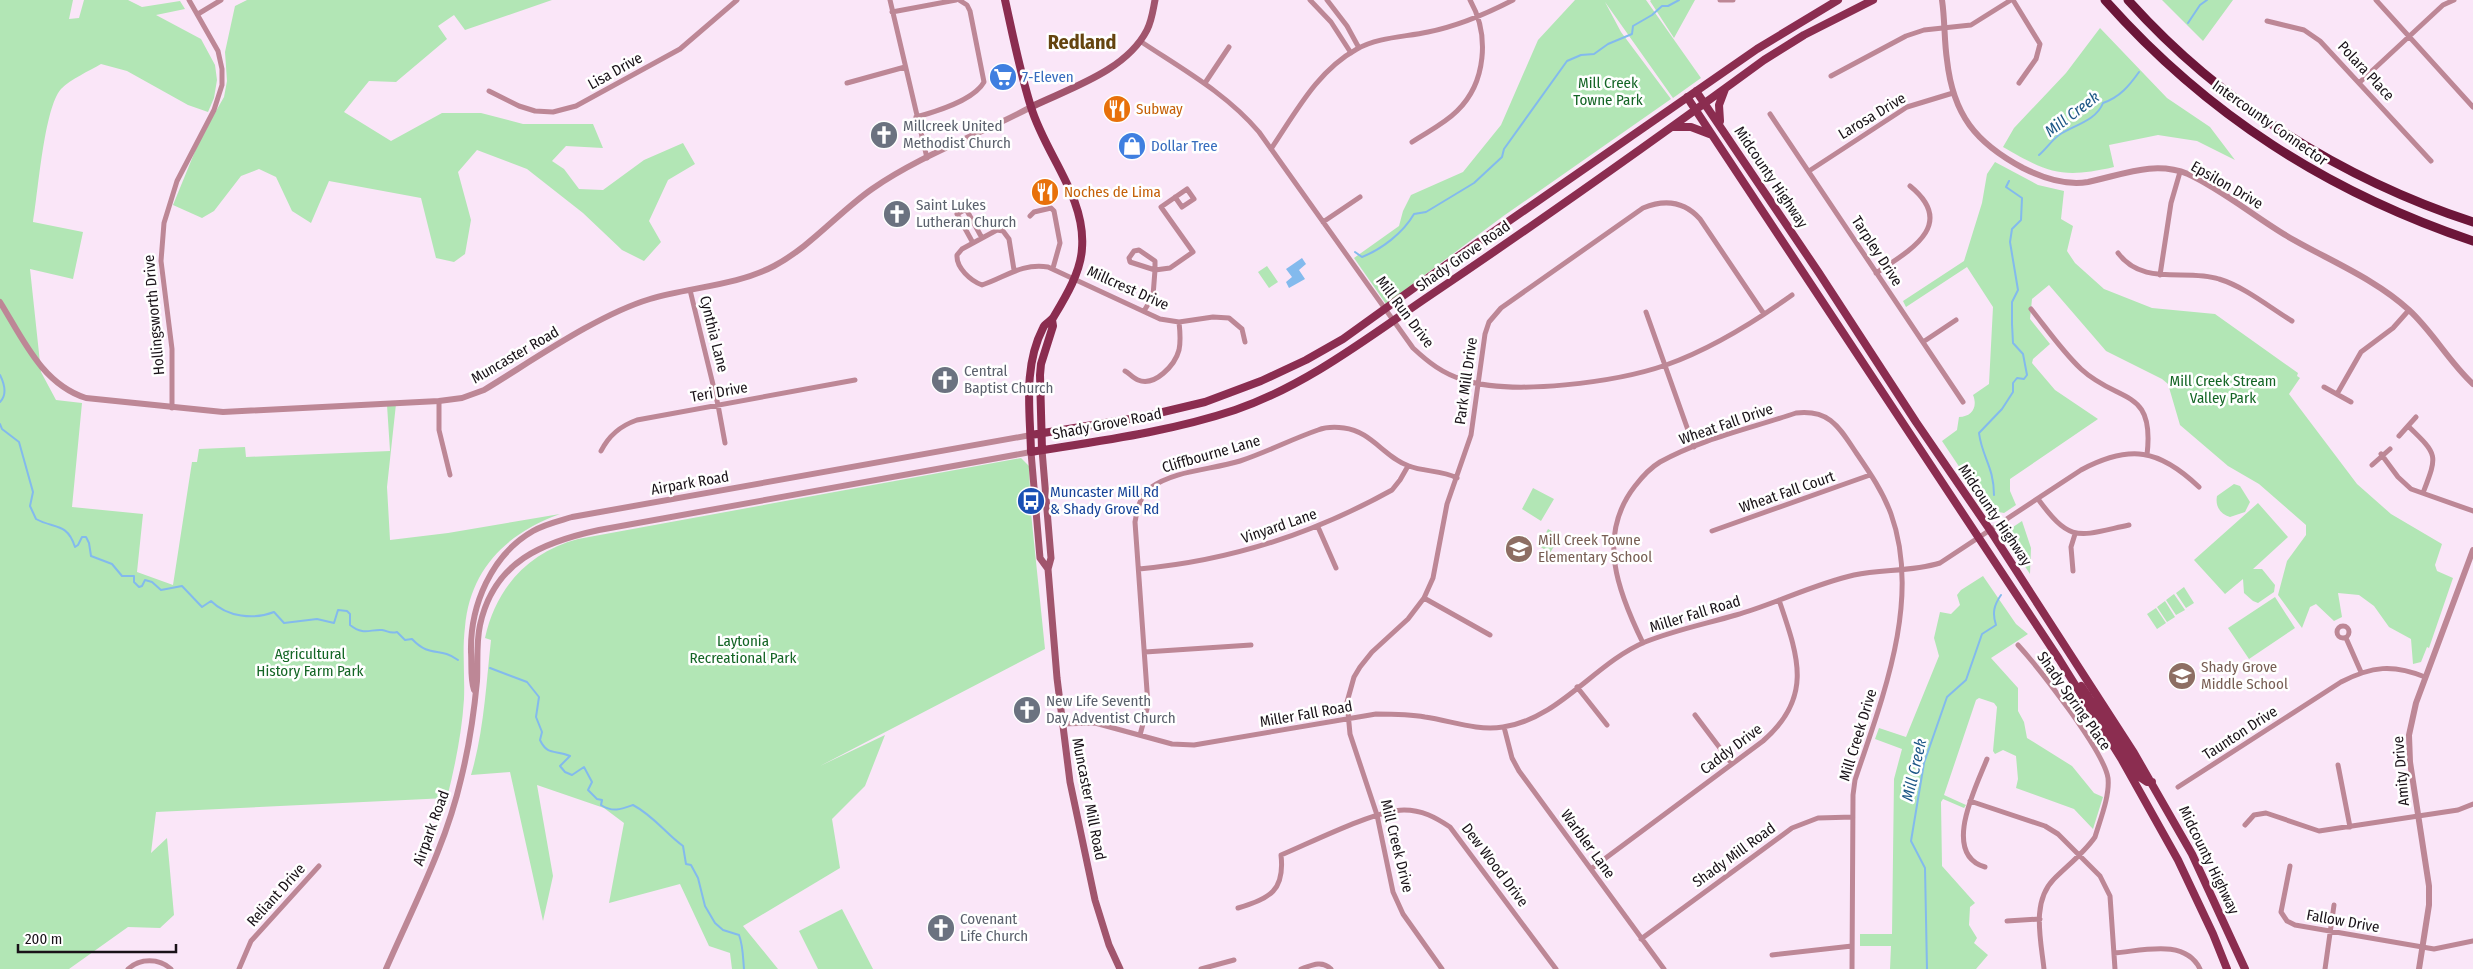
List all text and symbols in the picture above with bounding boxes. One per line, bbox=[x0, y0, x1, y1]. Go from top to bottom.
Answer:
district label: Redland bbox=[1048, 30, 1116, 54]
street label: Polara Place bbox=[2334, 38, 2398, 104]
street label: Lisa Drive bbox=[585, 49, 645, 93]
supermarket icon: 7-Eleven bbox=[988, 62, 1018, 92]
place label: 7-Eleven bbox=[1022, 68, 1074, 86]
park label: Mill Creek Towne Park bbox=[1573, 74, 1643, 109]
street label: Intercounty Connector bbox=[2209, 77, 2332, 170]
water label: Mill Creek bbox=[2041, 87, 2103, 141]
street label: Larosa Drive bbox=[1835, 89, 1909, 143]
restaurant icon: Subway bbox=[1102, 94, 1132, 124]
place label: Subway bbox=[1136, 100, 1183, 118]
place label: Millcreek United Methodist Church bbox=[903, 117, 1011, 152]
church icon: Millcreek United Methodist Church bbox=[869, 120, 899, 150]
street label: Midcounty Highway bbox=[1730, 123, 1812, 231]
shop icon: Dollar Tree bbox=[1117, 131, 1147, 161]
place label: Dollar Tree bbox=[1151, 137, 1218, 155]
street label: Epsilon Drive bbox=[2188, 157, 2266, 213]
restaurant icon: Noches de Lima bbox=[1030, 177, 1060, 207]
place label: Noches de Lima bbox=[1064, 183, 1161, 201]
place label: Saint Lukes Lutheran Church bbox=[916, 196, 1016, 231]
church icon: Saint Lukes Lutheran Church bbox=[882, 199, 912, 229]
street label: Tarpley Drive bbox=[1848, 213, 1906, 289]
street label: Shady Grove Road bbox=[1412, 217, 1514, 295]
street label: Hollingsworth Drive bbox=[140, 254, 168, 376]
street label: Millcrest Drive bbox=[1084, 262, 1172, 314]
street label: Mill Run Drive bbox=[1372, 273, 1438, 351]
street label: Cynthia Lane bbox=[696, 294, 732, 374]
street label: Muncaster Road bbox=[468, 323, 562, 387]
street label: Park Mill Drive bbox=[1451, 336, 1481, 426]
place label: Central Baptist Church bbox=[964, 362, 1053, 397]
church icon: Central Baptist Church bbox=[930, 365, 960, 395]
park label: Mill Creek Stream Valley Park bbox=[2170, 372, 2276, 407]
street label: Teri Drive bbox=[689, 378, 749, 406]
street label: Wheat Fall Drive bbox=[1677, 399, 1775, 449]
street label: Shady Grove Road bbox=[1051, 405, 1163, 443]
street label: Cliffbourne Lane bbox=[1160, 431, 1262, 477]
street label: Midcounty Highway bbox=[1954, 461, 2036, 569]
street label: Airpark Road bbox=[650, 467, 730, 499]
street label: Wheat Fall Court bbox=[1737, 467, 1837, 517]
place label: Muncaster Mill Rd & Shady Grove Rd bbox=[1050, 483, 1159, 518]
bus stop icon: Muncaster Mill Rd & Shady Grove Rd bbox=[1016, 486, 1046, 516]
street label: Vinyard Lane bbox=[1239, 505, 1319, 547]
place label: Mill Creek Towne Elementary School bbox=[1538, 531, 1652, 566]
school or university icon: Mill Creek Towne Elementary School bbox=[1504, 534, 1534, 564]
street label: Miller Fall Road bbox=[1647, 592, 1743, 636]
park label: Laytonia Recreational Park bbox=[689, 632, 797, 667]
park label: Agricultural History Farm Park bbox=[256, 645, 364, 680]
street label: Shady Spring Place bbox=[2033, 648, 2115, 754]
place label: Shady Grove Middle School bbox=[2201, 658, 2288, 693]
school or university icon: Shady Grove Middle School bbox=[2167, 661, 2197, 691]
street label: Mill Creek Drive bbox=[1835, 687, 1881, 783]
place label: New Life Seventh Day Adventist Church bbox=[1046, 692, 1176, 727]
church icon: New Life Seventh Day Adventist Church bbox=[1012, 695, 1042, 725]
street label: Miller Fall Road bbox=[1258, 697, 1354, 731]
street label: Taunton Drive bbox=[2199, 702, 2281, 764]
street label: Caddy Drive bbox=[1696, 720, 1766, 778]
street label: Amity Drive bbox=[2389, 735, 2413, 807]
street label: Muncaster Mill Road bbox=[1068, 736, 1110, 862]
water label: Mill Creek bbox=[1898, 737, 1930, 803]
street label: Airpark Road bbox=[409, 788, 453, 868]
street label: Mill Creek Drive bbox=[1377, 798, 1417, 894]
street label: Midcounty Highway bbox=[2175, 803, 2243, 918]
street label: Warbler Lane bbox=[1557, 806, 1619, 882]
street label: Shady Mill Road bbox=[1689, 819, 1779, 891]
street label: Dew Wood Drive bbox=[1458, 820, 1532, 910]
street label: Reliant Drive bbox=[243, 860, 309, 930]
street label: Fallow Drive bbox=[2305, 906, 2381, 936]
place label: Covenant Life Church bbox=[960, 910, 1028, 945]
church icon: Covenant Life Church bbox=[926, 913, 956, 943]
scale bar bbox=[18, 922, 175, 954]
text: 200 m bbox=[25, 930, 62, 948]

